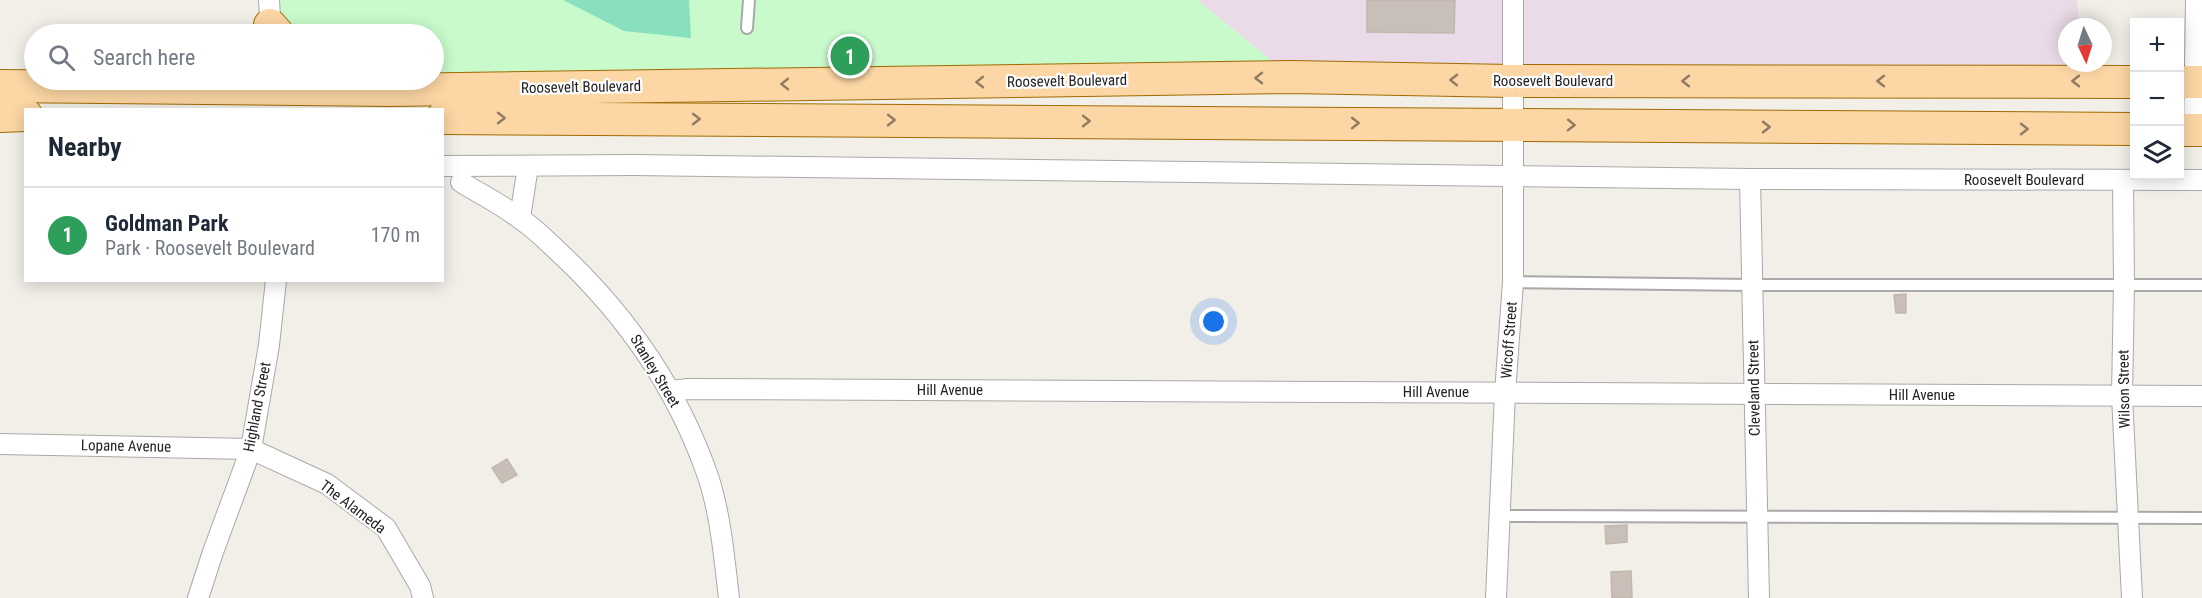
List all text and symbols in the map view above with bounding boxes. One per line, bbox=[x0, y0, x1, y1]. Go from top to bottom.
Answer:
north arrow bbox=[2058, 18, 2112, 72]
map controls bbox=[2130, 18, 2184, 180]
button: + bbox=[2130, 18, 2184, 72]
search box bbox=[24, 24, 444, 90]
pin: 1 bbox=[830, 34, 870, 78]
icon: search bbox=[45, 41, 78, 74]
text: Search here bbox=[93, 45, 195, 70]
street label: Roosevelt Boulevard bbox=[1007, 71, 1127, 91]
one-way arrow bbox=[1254, 72, 1263, 84]
street label: Roosevelt Boulevard bbox=[1493, 72, 1613, 90]
button: − bbox=[2130, 72, 2184, 126]
one-way arrow bbox=[1449, 74, 1458, 86]
one-way arrow bbox=[1682, 75, 1691, 87]
one-way arrow bbox=[1877, 75, 1886, 87]
one-way arrow bbox=[2072, 75, 2081, 87]
one-way arrow bbox=[975, 76, 984, 88]
street label: Roosevelt Boulevard bbox=[521, 77, 641, 97]
one-way arrow bbox=[780, 78, 789, 91]
one-way arrow bbox=[496, 112, 505, 124]
one-way arrow bbox=[691, 113, 700, 125]
one-way arrow bbox=[886, 114, 895, 126]
one-way arrow bbox=[1081, 115, 1090, 127]
one-way arrow bbox=[1351, 117, 1360, 129]
one-way arrow bbox=[1567, 119, 1576, 131]
one-way arrow bbox=[1762, 121, 1771, 133]
one-way arrow bbox=[2019, 123, 2028, 135]
button: layers bbox=[2130, 126, 2184, 180]
text: Nearby bbox=[48, 132, 122, 162]
street label: Roosevelt Boulevard bbox=[1964, 171, 2084, 189]
text: Goldman Park bbox=[105, 211, 228, 236]
text: 1 bbox=[62, 223, 73, 247]
text: 170 m bbox=[371, 223, 420, 247]
text: Park · Roosevelt Boulevard bbox=[105, 236, 315, 260]
street label: Wicoff Street bbox=[1497, 301, 1521, 379]
your location bbox=[1199, 307, 1228, 336]
street label: Stanley Street bbox=[626, 331, 684, 411]
street label: Cleveland Street bbox=[1744, 340, 1764, 436]
street label: Wilson Street bbox=[2114, 350, 2134, 428]
street label: Highland Street bbox=[239, 360, 275, 454]
street label: Hill Avenue bbox=[917, 381, 983, 399]
street label: Hill Avenue bbox=[1403, 383, 1469, 401]
street label: Hill Avenue bbox=[1889, 386, 1955, 404]
street label: Lopane Avenue bbox=[81, 436, 171, 456]
street label: The Alameda bbox=[317, 476, 389, 538]

